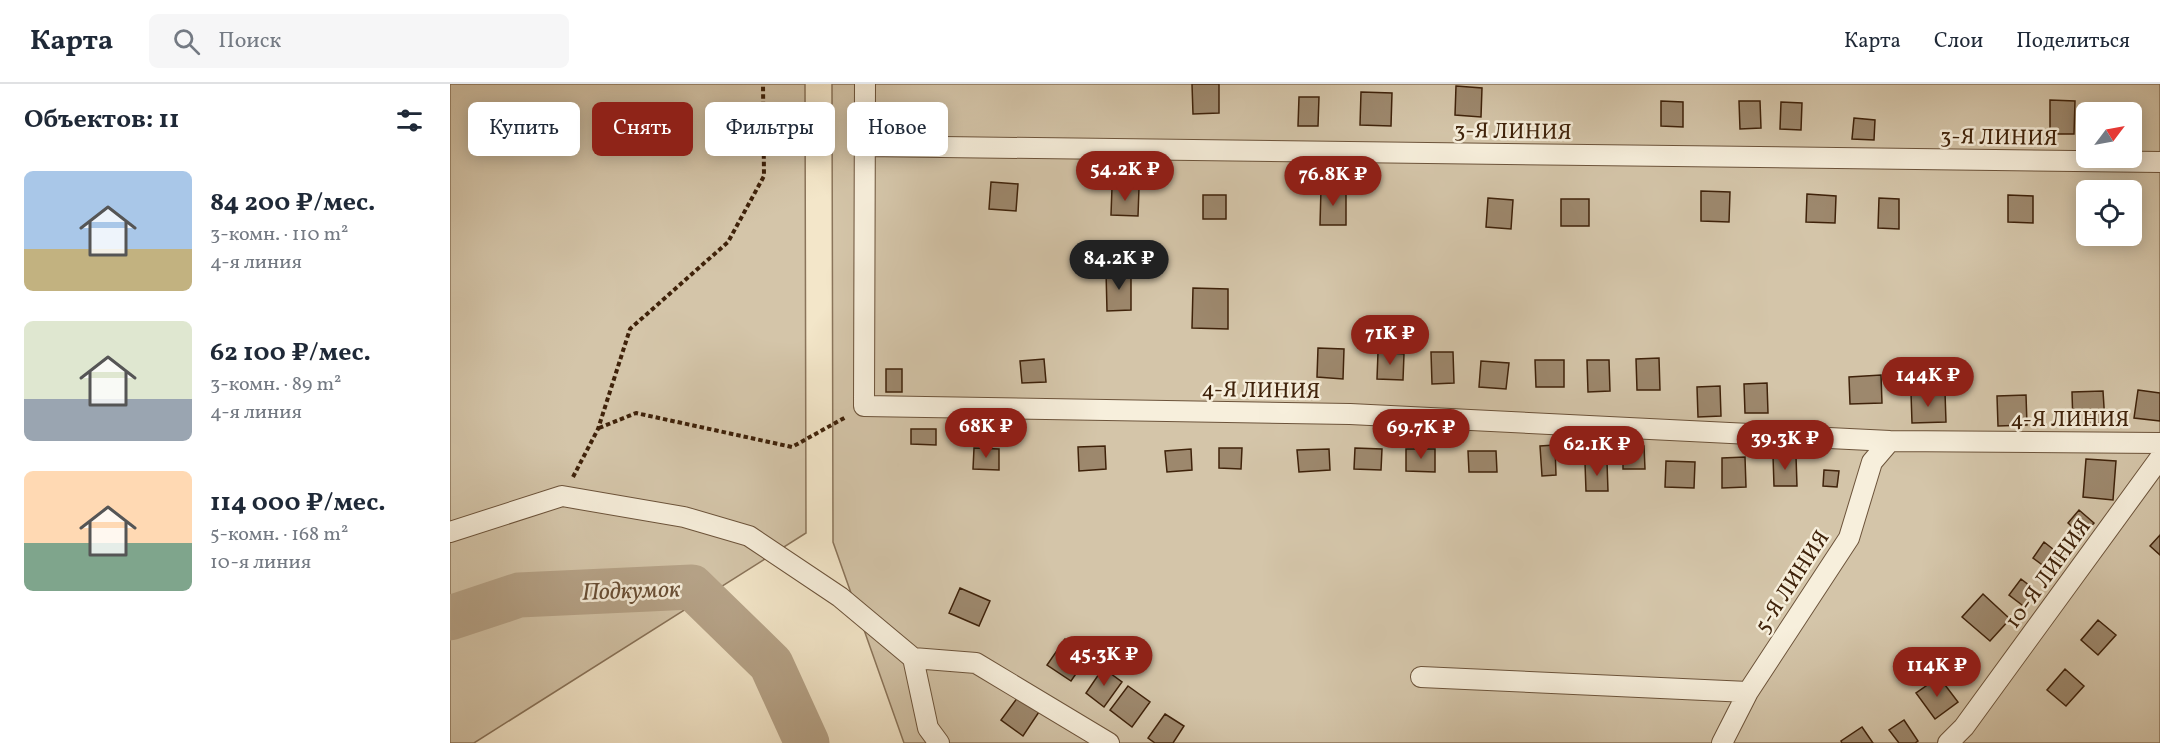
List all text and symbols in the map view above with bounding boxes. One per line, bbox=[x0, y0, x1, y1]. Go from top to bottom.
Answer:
search box bbox=[149, 14, 569, 68]
text: Карта bbox=[30, 22, 113, 61]
icon: search bbox=[170, 25, 203, 58]
text: Поиск bbox=[218, 26, 281, 57]
text: Карта bbox=[1844, 27, 1901, 56]
text: Слои bbox=[1934, 27, 1983, 56]
text: Поделиться bbox=[2016, 27, 2130, 56]
text: Объектов: 11 bbox=[24, 102, 179, 138]
chip: Купить bbox=[468, 102, 580, 156]
chip: Снять bbox=[592, 102, 693, 156]
chip: Фильтры bbox=[705, 102, 835, 156]
chip: Новое bbox=[847, 102, 948, 156]
north arrow bbox=[2076, 102, 2142, 168]
map controls bbox=[2076, 102, 2142, 246]
icon: filters bbox=[393, 104, 426, 137]
street label: 3-Я ЛИНИЯ bbox=[1454, 116, 1572, 149]
street label: 3-Я ЛИНИЯ bbox=[1940, 122, 2058, 155]
pin: 54.2K ₽ bbox=[1070, 151, 1180, 202]
text: 54.2K ₽ bbox=[1090, 156, 1160, 184]
pin: 76.8K ₽ bbox=[1278, 156, 1388, 207]
text: 76.8K ₽ bbox=[1298, 161, 1368, 189]
button: locate bbox=[2076, 180, 2142, 246]
text: 84 200 ₽/мес. bbox=[210, 185, 375, 221]
icon: home bbox=[72, 195, 144, 267]
text: 3-комн. · 110 m² bbox=[210, 221, 349, 249]
pin: 84.2K ₽ bbox=[1064, 240, 1174, 291]
text: 84.2K ₽ bbox=[1084, 245, 1154, 273]
text: 4-я линия bbox=[210, 249, 302, 277]
pin: 71K ₽ bbox=[1348, 315, 1432, 366]
text: 71K ₽ bbox=[1365, 320, 1415, 348]
text: 62 100 ₽/мес. bbox=[210, 335, 371, 371]
icon: home bbox=[72, 345, 144, 417]
pin: 144K ₽ bbox=[1879, 357, 1977, 408]
text: 144K ₽ bbox=[1896, 362, 1960, 390]
text: 3-комн. · 89 m² bbox=[210, 371, 342, 399]
street label: 4-Я ЛИНИЯ bbox=[1201, 375, 1321, 408]
text: 4-я линия bbox=[210, 399, 302, 427]
street label: 4-Я ЛИНИЯ bbox=[2011, 405, 2129, 436]
pin: 68K ₽ bbox=[944, 408, 1028, 459]
pin: 69.7K ₽ bbox=[1366, 409, 1476, 460]
text: 68K ₽ bbox=[959, 413, 1013, 441]
text: 69.7K ₽ bbox=[1387, 414, 1455, 442]
pin: 39.3K ₽ bbox=[1730, 420, 1840, 471]
text: 39.3K ₽ bbox=[1751, 425, 1819, 453]
pin: 62.1K ₽ bbox=[1542, 426, 1652, 477]
text: 62.1K ₽ bbox=[1563, 431, 1631, 459]
text: 114 000 ₽/мес. bbox=[210, 485, 386, 521]
icon: home bbox=[72, 495, 144, 567]
street label: 10-Я ЛИНИЯ bbox=[1999, 513, 2099, 636]
text: 5-комн. · 168 m² bbox=[210, 521, 348, 549]
street label: 5-Я ЛИНИЯ bbox=[1748, 525, 1838, 640]
text: 10-я линия bbox=[210, 549, 311, 577]
water label: Подкумок bbox=[581, 573, 681, 611]
pin: 45.3K ₽ bbox=[1049, 636, 1159, 687]
text: 45.3K ₽ bbox=[1069, 641, 1139, 669]
pin: 114K ₽ bbox=[1888, 647, 1986, 698]
text: 114K ₽ bbox=[1907, 652, 1967, 680]

